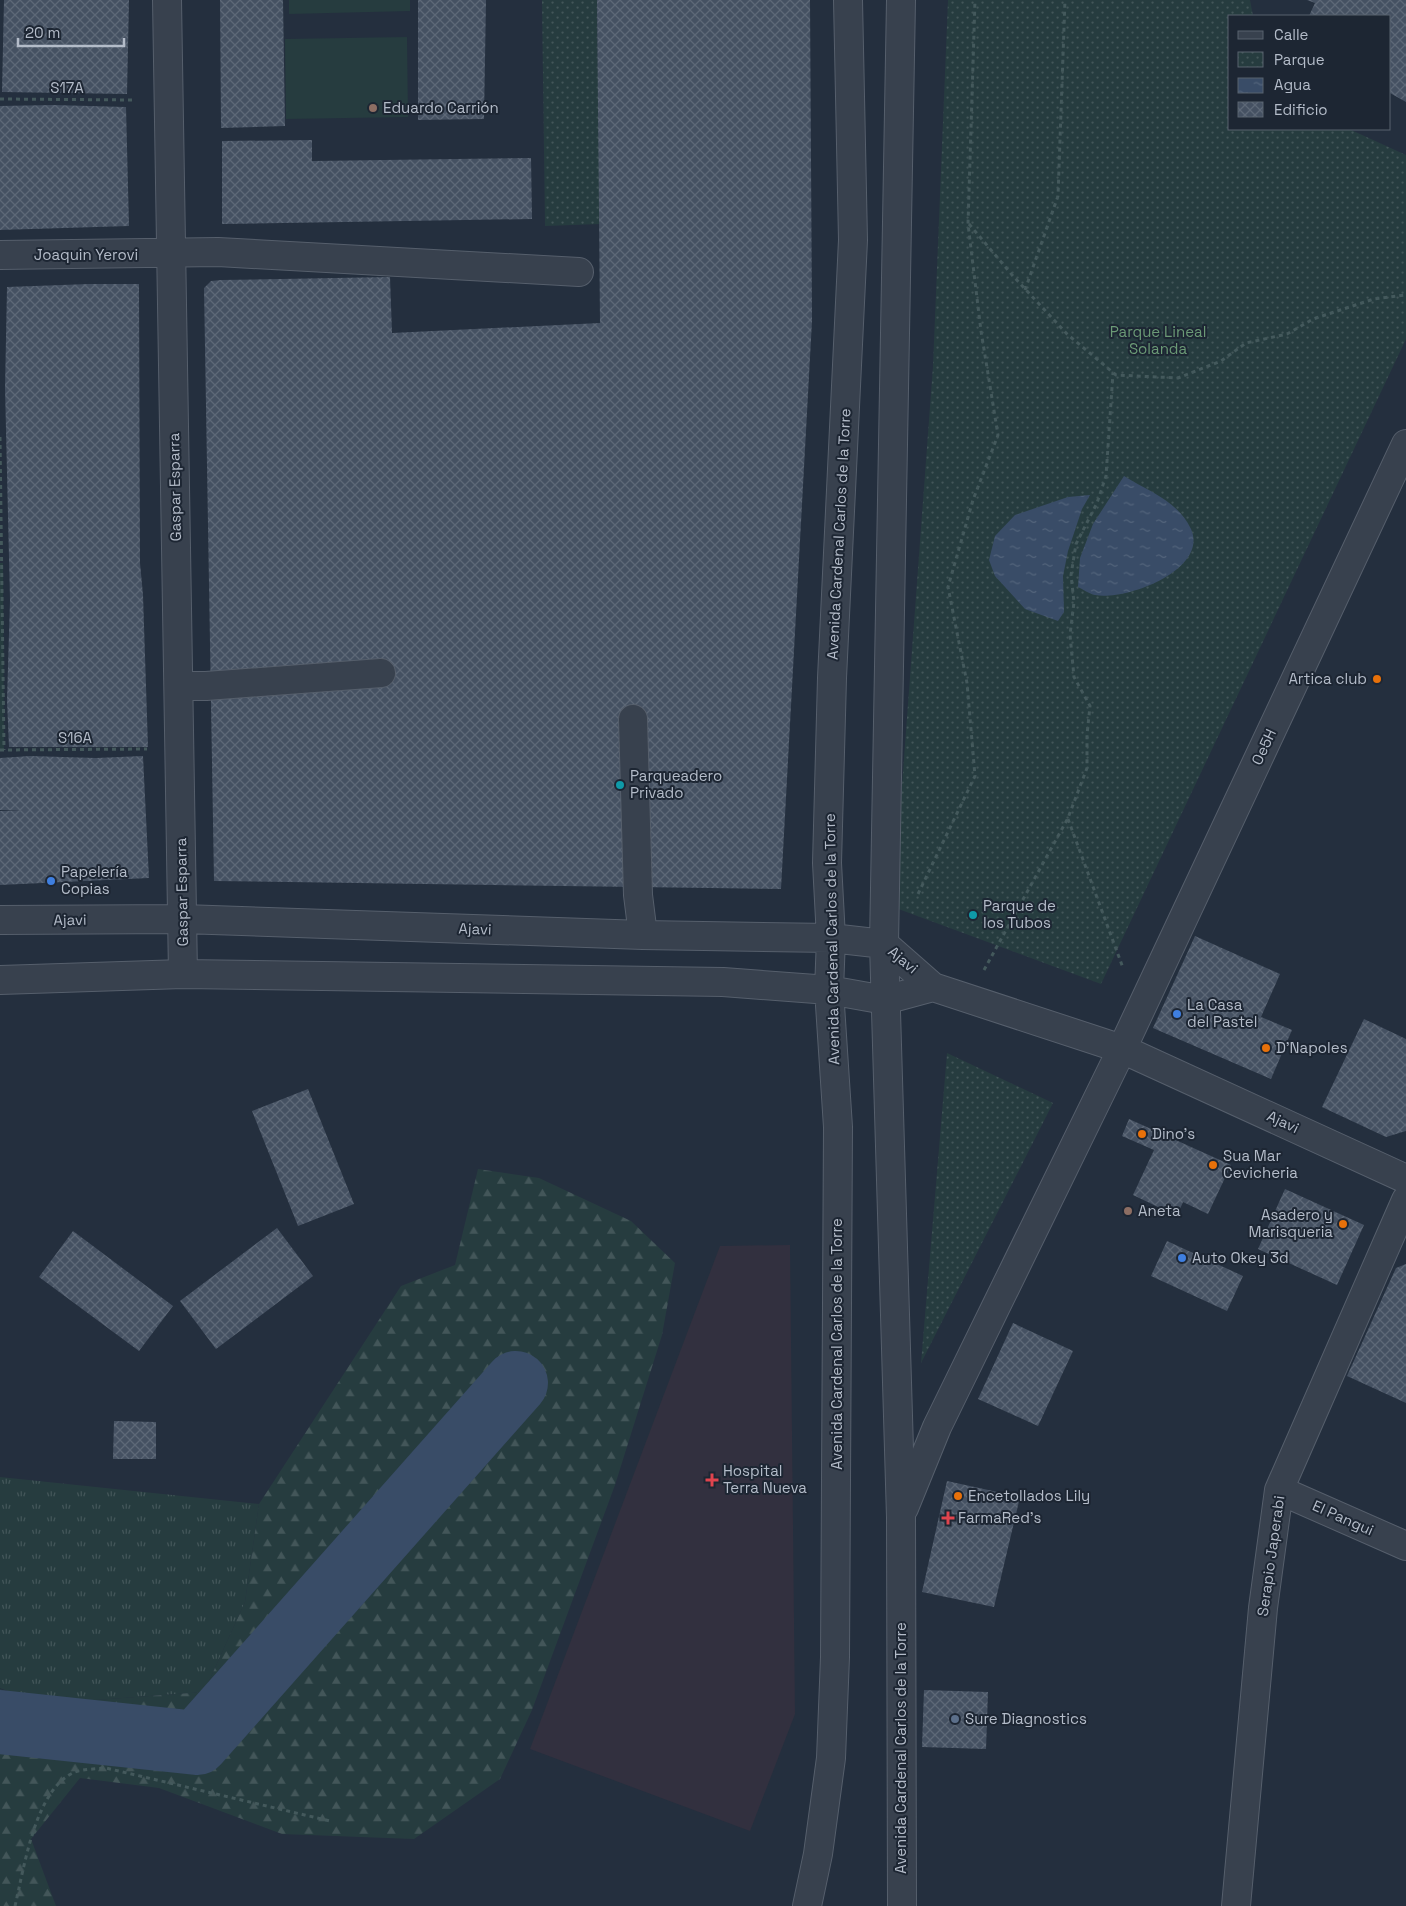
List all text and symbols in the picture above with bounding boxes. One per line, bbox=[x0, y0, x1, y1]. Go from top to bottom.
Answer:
scale bar bbox=[18, 15, 124, 47]
legend bbox=[1228, 15, 1391, 130]
text: 20 m bbox=[25, 23, 60, 42]
text: Calle bbox=[1274, 25, 1309, 44]
text: Parque bbox=[1274, 50, 1325, 69]
text: Agua bbox=[1274, 75, 1311, 94]
street label: S17A bbox=[50, 78, 84, 97]
place label: Eduardo Carrión bbox=[383, 98, 499, 117]
text: Edificio bbox=[1274, 100, 1328, 119]
marker: Eduardo Carrión bbox=[367, 102, 379, 114]
street label: Joaquin Yerovi bbox=[34, 245, 138, 264]
park label: Parque Lineal Solanda bbox=[1110, 322, 1206, 358]
street label: Avenida Cardenal Carlos de la Torre bbox=[822, 408, 855, 660]
street label: Gaspar Esparra bbox=[164, 432, 185, 541]
place label: Artica club bbox=[1288, 669, 1367, 688]
marker: Artica club bbox=[1371, 673, 1383, 685]
street label: Oe5H bbox=[1247, 726, 1280, 768]
street label: S16A bbox=[58, 728, 93, 747]
place label: Parqueadero Privado bbox=[630, 766, 722, 802]
marker: Parqueadero Privado bbox=[614, 779, 626, 791]
street label: Avenida Cardenal Carlos de la Torre bbox=[820, 813, 843, 1065]
street label: Gaspar Esparra bbox=[171, 837, 192, 946]
place label: Papelería Copias bbox=[61, 862, 128, 898]
marker: Papelería Copias bbox=[45, 875, 57, 887]
place label: Parque de los Tubos bbox=[983, 896, 1056, 932]
marker: Parque de los Tubos bbox=[967, 909, 979, 921]
street label: Ajavi bbox=[53, 910, 87, 929]
street label: Ajavi bbox=[458, 918, 492, 939]
street label: Ajavi bbox=[885, 942, 922, 978]
place label: La Casa del Pastel bbox=[1187, 995, 1257, 1031]
marker: La Casa del Pastel bbox=[1171, 1008, 1183, 1020]
place label: D'Napoles bbox=[1276, 1038, 1348, 1057]
marker: D'Napoles bbox=[1260, 1042, 1272, 1054]
street label: Ajavi bbox=[1264, 1106, 1302, 1137]
place label: Dino's bbox=[1152, 1124, 1195, 1143]
marker: Dino's bbox=[1136, 1128, 1148, 1140]
place label: Sua Mar Cevicheria bbox=[1223, 1146, 1298, 1182]
marker: Sua Mar Cevicheria bbox=[1207, 1159, 1219, 1171]
place label: Aneta bbox=[1138, 1201, 1181, 1220]
marker: Aneta bbox=[1122, 1205, 1134, 1217]
place label: Asadero y Marisqueria bbox=[1248, 1205, 1333, 1241]
street label: Avenida Cardenal Carlos de la Torre bbox=[827, 1218, 846, 1470]
marker: Asadero y Marisqueria bbox=[1337, 1218, 1349, 1230]
place label: Auto Okey 3d bbox=[1192, 1248, 1289, 1267]
marker: Auto Okey 3d bbox=[1176, 1252, 1188, 1264]
place label: Hospital Terra Nueva bbox=[723, 1461, 807, 1497]
marker: Hospital Terra Nueva bbox=[705, 1473, 719, 1487]
place label: Encetollados Lily bbox=[968, 1486, 1090, 1505]
marker: Encetollados Lily bbox=[952, 1490, 964, 1502]
street label: Serapio Japerabi bbox=[1253, 1494, 1288, 1617]
street label: El Pangui bbox=[1310, 1496, 1377, 1539]
place label: FarmaRed's bbox=[958, 1508, 1042, 1527]
marker: FarmaRed's bbox=[942, 1512, 954, 1524]
street label: Avenida Cardenal Carlos de la Torre bbox=[891, 1622, 910, 1874]
place label: Sure Diagnostics bbox=[965, 1709, 1087, 1728]
marker: Sure Diagnostics bbox=[949, 1713, 961, 1725]

